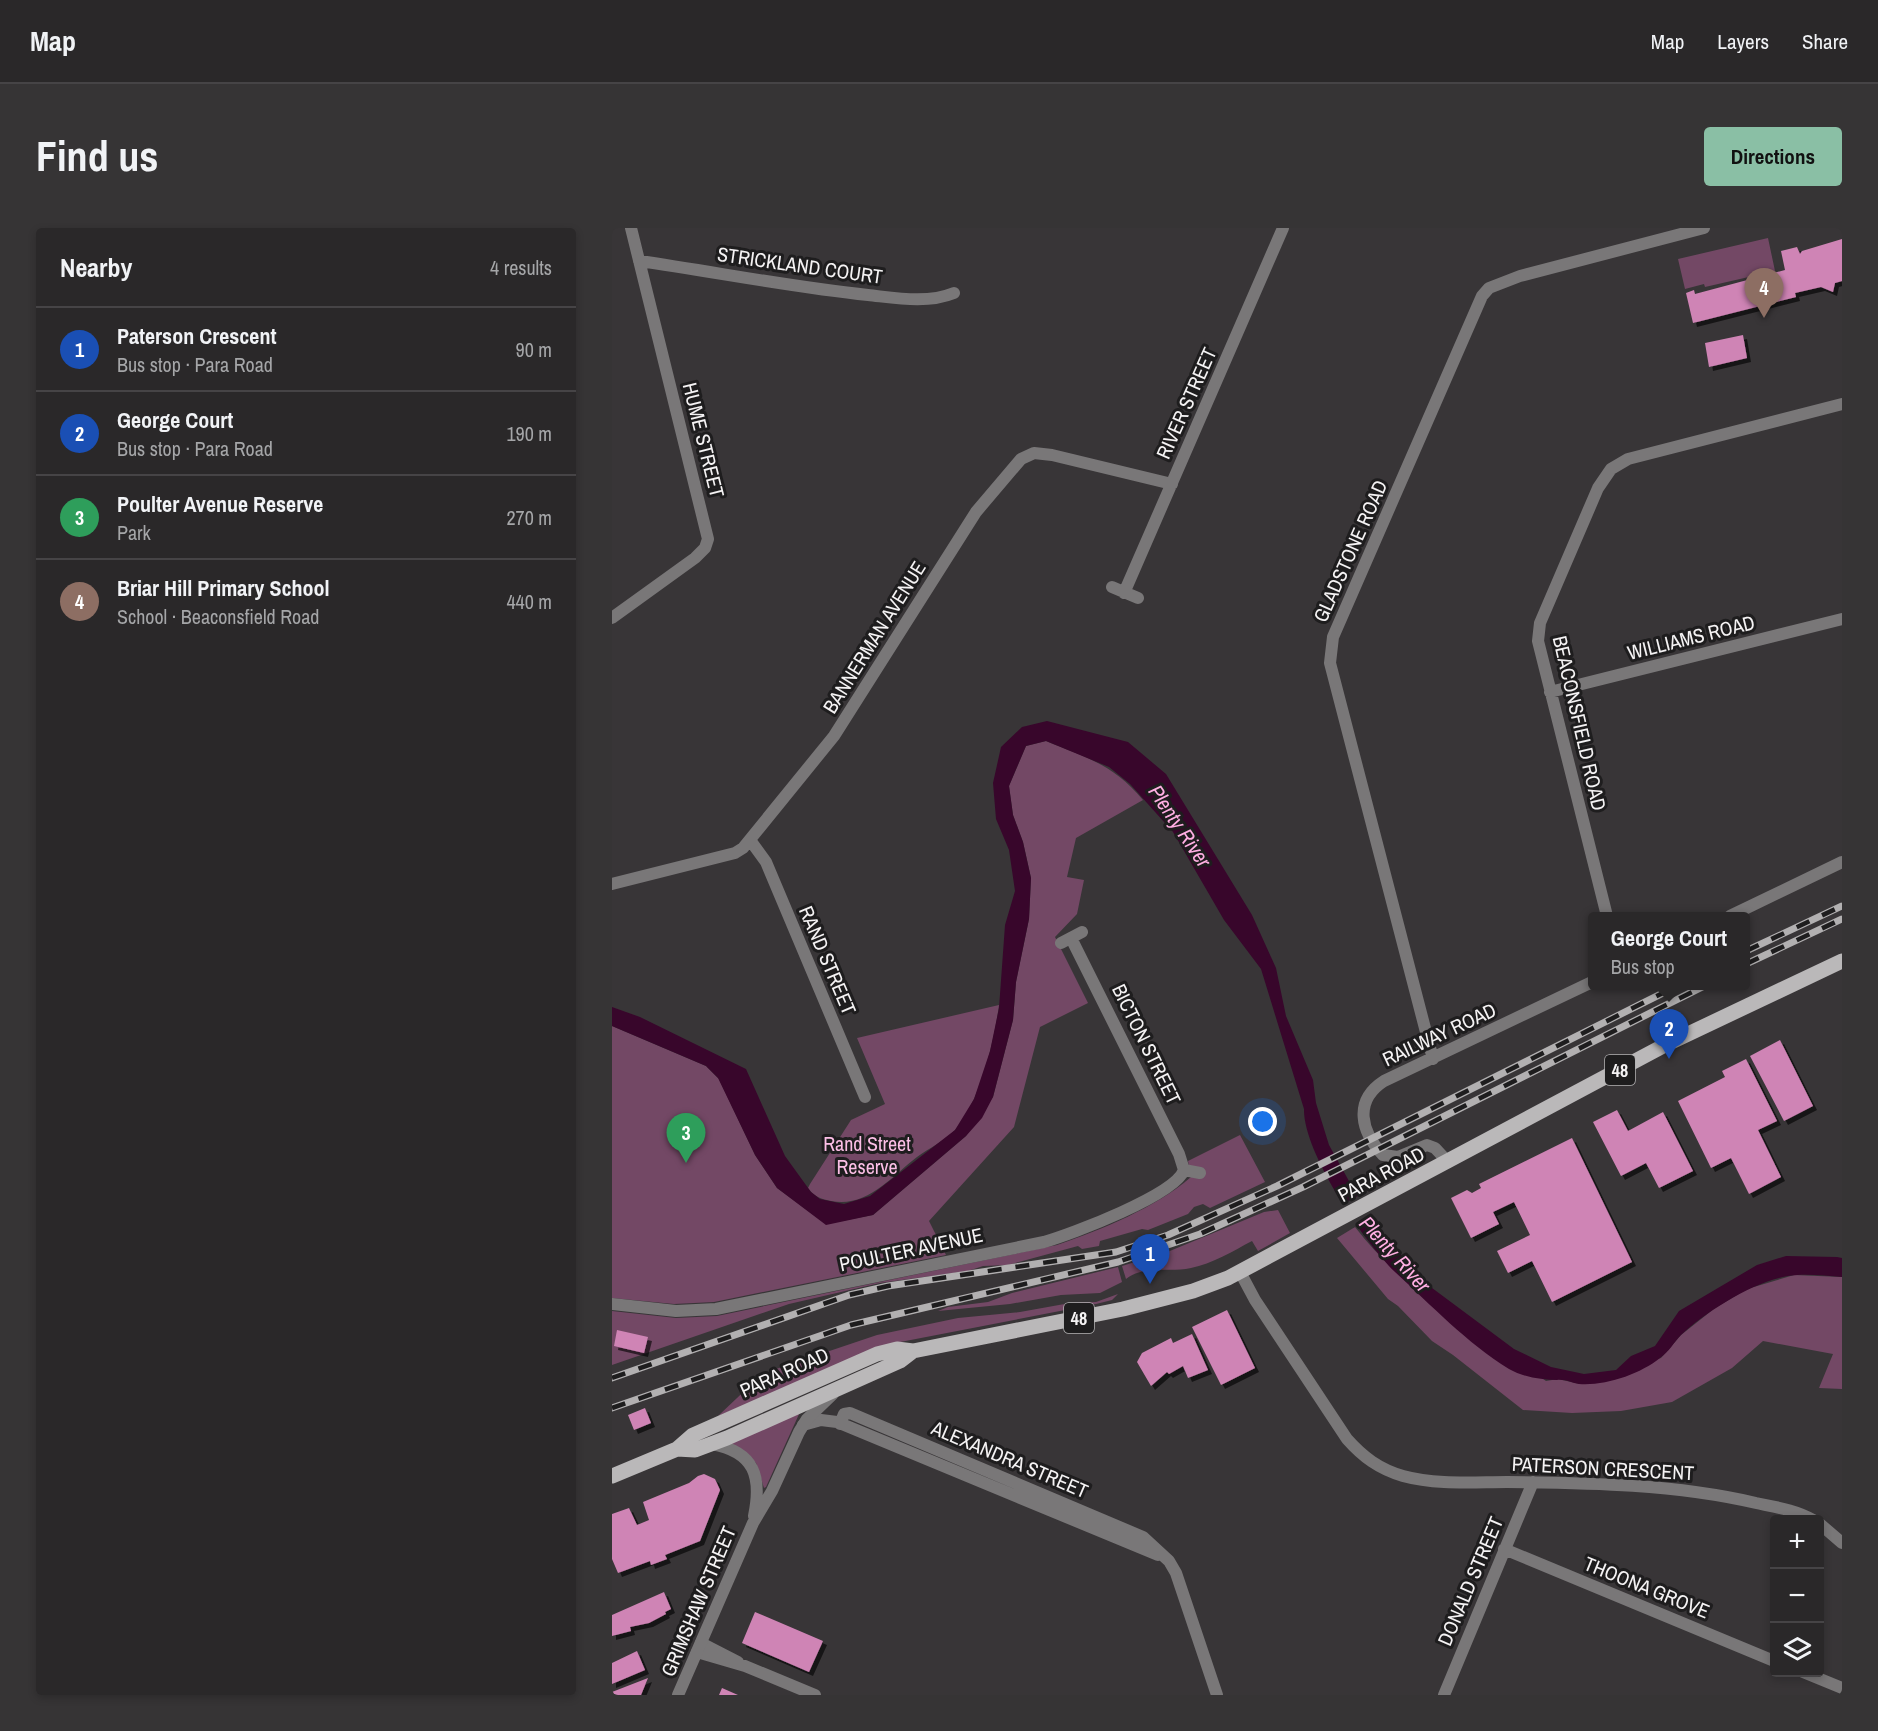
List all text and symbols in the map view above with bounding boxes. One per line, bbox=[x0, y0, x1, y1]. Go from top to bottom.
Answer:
text: Map bbox=[30, 22, 76, 60]
text: Map bbox=[1651, 27, 1684, 56]
text: Layers bbox=[1717, 27, 1769, 56]
text: Share bbox=[1802, 27, 1848, 56]
button: Directions bbox=[1704, 127, 1842, 186]
text: Find us bbox=[36, 128, 158, 184]
street label: STRICKLAND COURT bbox=[716, 240, 884, 290]
text: Nearby bbox=[60, 250, 132, 285]
text: 4 results bbox=[490, 254, 552, 281]
pin: 4 bbox=[1744, 268, 1784, 318]
text: Paterson Crescent bbox=[117, 321, 276, 351]
text: 1 bbox=[75, 336, 84, 363]
text: 90 m bbox=[516, 336, 552, 363]
street label: RIVER STREET bbox=[1149, 343, 1223, 463]
text: Bus stop · Para Road bbox=[117, 351, 273, 378]
street label: HUME STREET bbox=[677, 380, 731, 500]
text: George Court bbox=[117, 405, 233, 435]
text: 2 bbox=[75, 420, 84, 447]
text: 190 m bbox=[506, 420, 552, 447]
text: Bus stop · Para Road bbox=[117, 435, 273, 462]
street label: GLADSTONE ROAD bbox=[1307, 476, 1393, 626]
text: Poulter Avenue Reserve bbox=[117, 489, 323, 519]
text: 3 bbox=[75, 504, 84, 531]
text: 270 m bbox=[506, 504, 552, 531]
text: Park bbox=[117, 519, 151, 546]
street label: BANNERMAN AVENUE bbox=[816, 556, 932, 718]
text: Briar Hill Primary School bbox=[117, 573, 330, 603]
text: 4 bbox=[75, 588, 84, 615]
text: 440 m bbox=[506, 588, 552, 615]
text: School · Beaconsfield Road bbox=[117, 603, 319, 630]
street label: WILLIAMS ROAD bbox=[1625, 608, 1757, 666]
street label: BEACONSFIELD ROAD bbox=[1547, 633, 1613, 813]
water label: Plenty River bbox=[1142, 779, 1219, 874]
street label: RAND STREET bbox=[793, 901, 863, 1019]
popup bbox=[1588, 912, 1750, 990]
text: George Court bbox=[1611, 923, 1727, 953]
text: Bus stop bbox=[1611, 953, 1675, 980]
street label: BICTON STREET bbox=[1106, 979, 1188, 1109]
street label: RAILWAY ROAD bbox=[1378, 996, 1500, 1072]
pin: 2 bbox=[1650, 1010, 1688, 1059]
road number: 48 bbox=[1605, 1055, 1635, 1085]
your location bbox=[1248, 1107, 1277, 1136]
pin: 3 bbox=[666, 1114, 706, 1163]
park label: Rand Street Reserve bbox=[823, 1130, 911, 1180]
street label: PARA ROAD bbox=[1333, 1140, 1429, 1208]
water label: Plenty River bbox=[1353, 1209, 1438, 1299]
street label: POULTER AVENUE bbox=[837, 1221, 985, 1277]
pin: 1 bbox=[1130, 1234, 1170, 1284]
road number: 48 bbox=[1064, 1303, 1094, 1333]
street label: PARA ROAD bbox=[735, 1340, 833, 1404]
street label: ALEXANDRA STREET bbox=[927, 1413, 1092, 1504]
street label: PATERSON CRESCENT bbox=[1511, 1450, 1695, 1486]
street label: DONALD STREET bbox=[1431, 1512, 1509, 1650]
map controls bbox=[1770, 1515, 1824, 1677]
button: + bbox=[1770, 1515, 1824, 1569]
street label: GRIMSHAW STREET bbox=[654, 1522, 742, 1680]
street label: THOONA GROVE bbox=[1580, 1550, 1714, 1624]
button: − bbox=[1770, 1569, 1824, 1623]
button: layers bbox=[1770, 1623, 1824, 1677]

